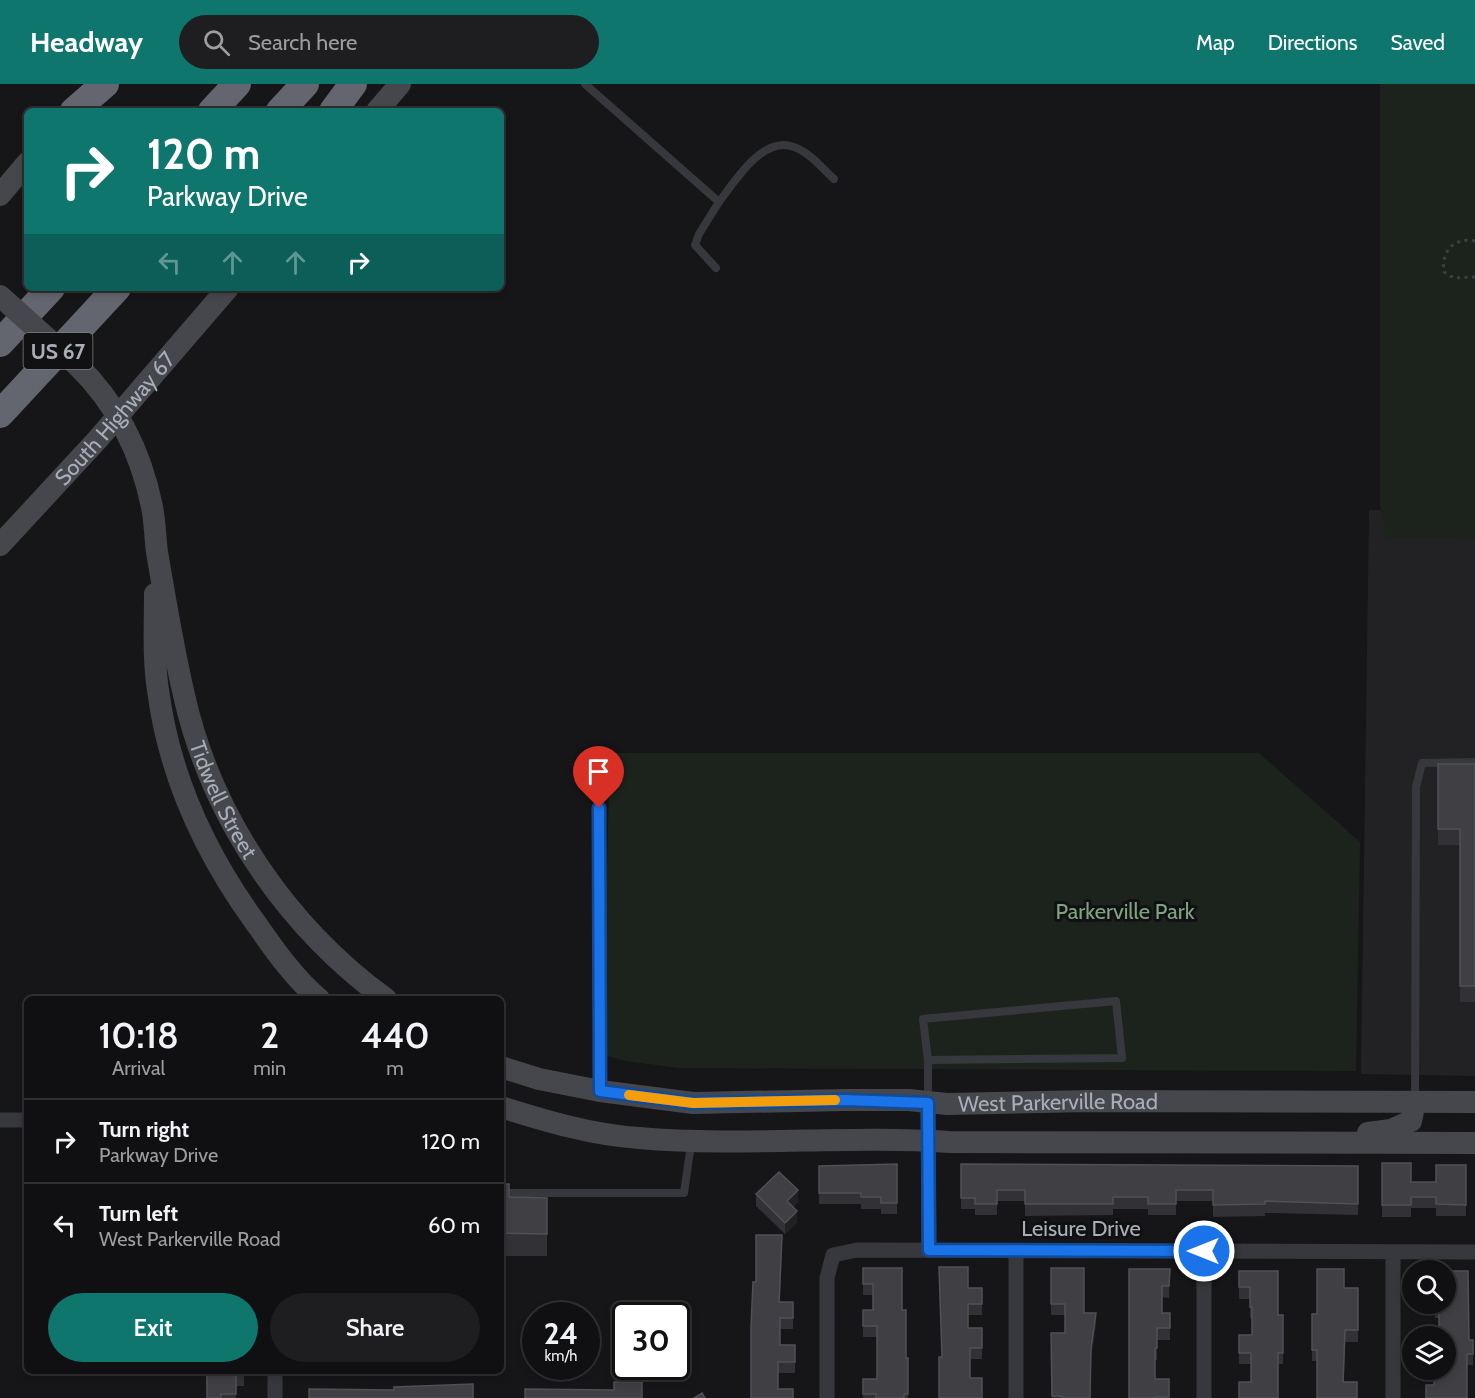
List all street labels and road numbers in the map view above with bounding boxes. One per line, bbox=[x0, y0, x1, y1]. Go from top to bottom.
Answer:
road number: US 67 bbox=[23, 333, 92, 369]
street label: South Highway 67 bbox=[49, 346, 181, 491]
street label: Tidwell Street bbox=[184, 737, 264, 864]
street label: West Parkerville Road bbox=[958, 1087, 1158, 1117]
street label: Leisure Drive bbox=[1021, 1215, 1141, 1242]

